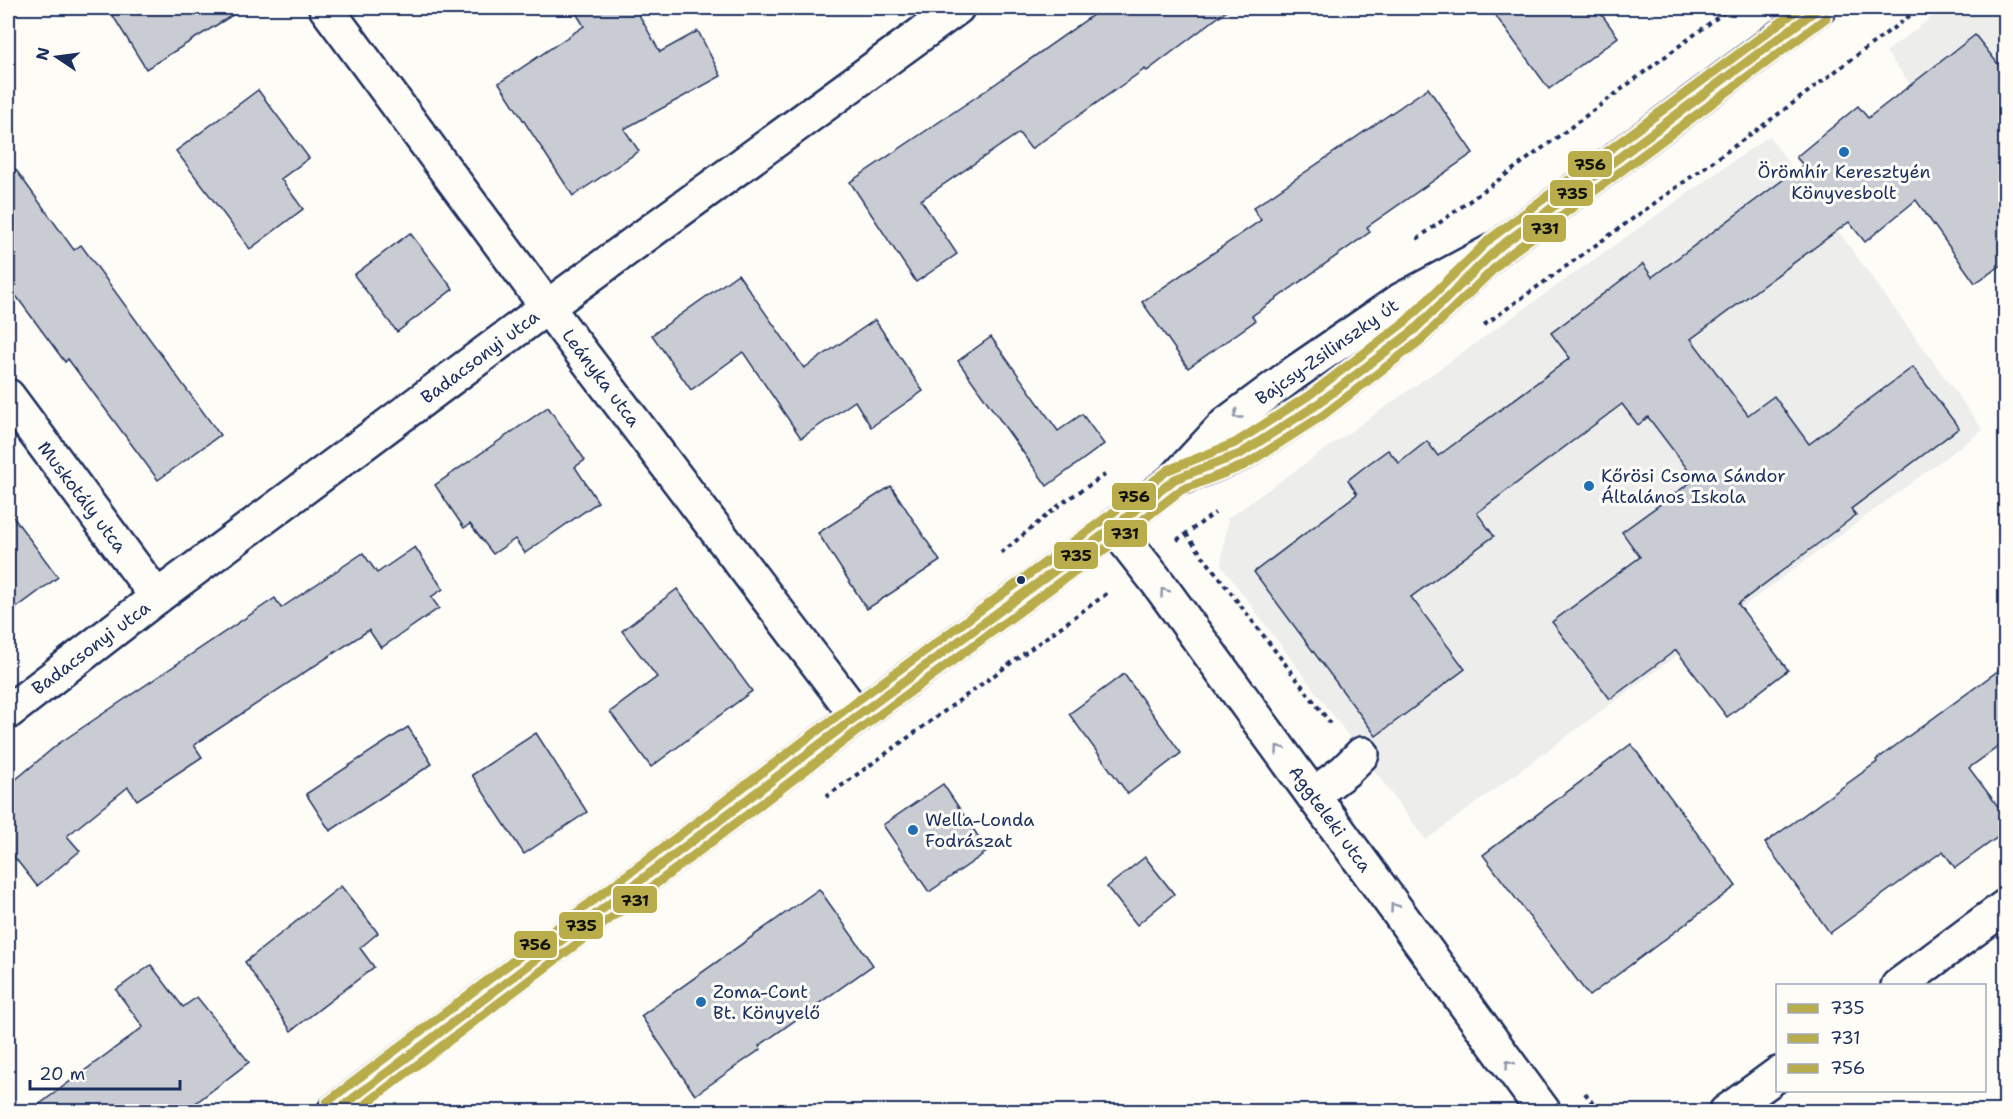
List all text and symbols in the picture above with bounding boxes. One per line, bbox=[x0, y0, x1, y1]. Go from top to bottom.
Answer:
north arrow bbox=[27, 27, 87, 87]
text: N bbox=[31, 45, 55, 62]
marker: Örömhír Keresztyén Könyvesbolt bbox=[1837, 145, 1851, 159]
line badge: 756 bbox=[1567, 150, 1613, 178]
text: 756 bbox=[1574, 154, 1606, 175]
place label: Örömhír Keresztyén Könyvesbolt bbox=[1757, 160, 1931, 205]
line badge: 735 bbox=[1549, 179, 1594, 207]
text: 735 bbox=[1556, 183, 1588, 204]
line badge: 731 bbox=[1522, 214, 1567, 243]
text: 731 bbox=[1531, 218, 1559, 239]
street label: Bajcsy-Zsilinszky út bbox=[1251, 293, 1403, 410]
street label: Badacsonyi utca bbox=[416, 305, 544, 409]
street label: Leányka utca bbox=[556, 324, 646, 432]
one-way arrow bbox=[1233, 408, 1244, 419]
street label: Muskotály utca bbox=[32, 436, 132, 558]
place label: Kőrösi Csoma Sándor Általános Iskola bbox=[1601, 464, 1786, 509]
marker: Kőrösi Csoma Sándor Általános Iskola bbox=[1582, 479, 1596, 493]
line badge: 756 bbox=[1111, 482, 1157, 511]
text: 756 bbox=[1118, 486, 1150, 507]
line badge: 731 bbox=[1103, 519, 1148, 548]
text: 731 bbox=[1111, 523, 1139, 544]
line badge: 735 bbox=[1053, 541, 1099, 570]
text: 735 bbox=[1060, 545, 1092, 566]
unlabelled marker bbox=[1015, 574, 1027, 586]
one-way arrow bbox=[1161, 587, 1172, 598]
street label: Badacsonyi utca bbox=[27, 596, 155, 700]
one-way arrow bbox=[1275, 745, 1286, 756]
street label: Aggteleki utca bbox=[1283, 761, 1377, 877]
place label: Wella-Londa Fodrászat bbox=[925, 808, 1035, 853]
marker: Wella-Londa Fodrászat bbox=[906, 823, 920, 837]
line badge: 731 bbox=[612, 885, 658, 914]
text: 731 bbox=[621, 890, 649, 911]
one-way arrow bbox=[1390, 902, 1401, 913]
line badge: 735 bbox=[558, 911, 604, 940]
text: 735 bbox=[565, 915, 597, 936]
line badge: 756 bbox=[513, 930, 558, 959]
text: 756 bbox=[519, 934, 551, 955]
place label: Zoma-Cont Bt. Könyvelő bbox=[713, 980, 820, 1025]
legend bbox=[1776, 984, 1986, 1092]
marker: Zoma-Cont Bt. Könyvelő bbox=[694, 995, 708, 1009]
text: 735 bbox=[1830, 996, 1864, 1020]
text: 731 bbox=[1830, 1026, 1860, 1050]
scale bar bbox=[30, 1053, 180, 1091]
text: 756 bbox=[1830, 1056, 1865, 1080]
one-way arrow bbox=[1505, 1060, 1516, 1071]
text: 20 m bbox=[39, 1062, 85, 1086]

